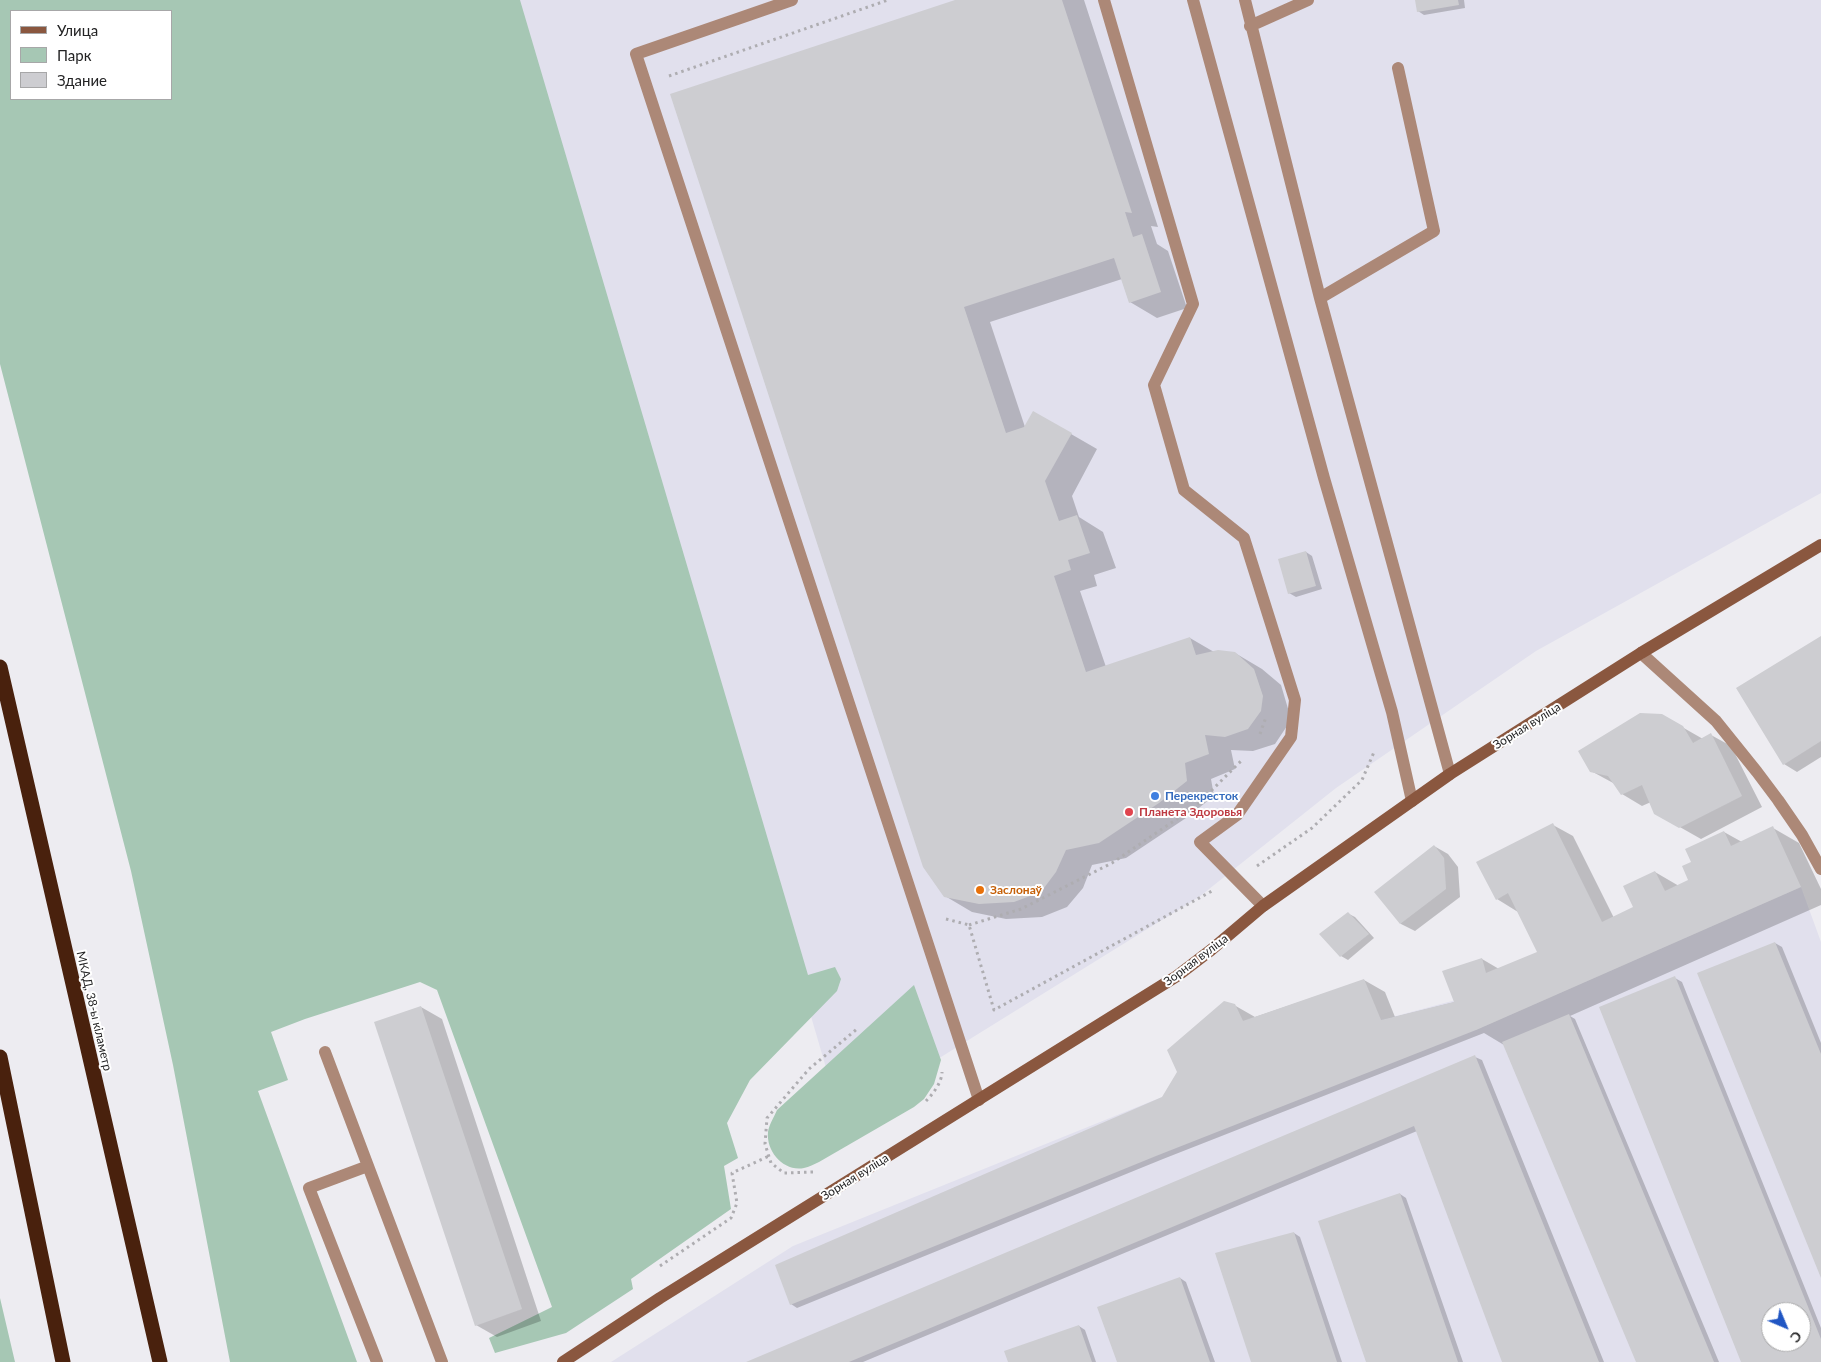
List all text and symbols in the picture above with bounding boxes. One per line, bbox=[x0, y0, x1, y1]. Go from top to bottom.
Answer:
legend bbox=[10, 10, 172, 100]
text: Улица bbox=[57, 21, 98, 39]
text: Парк bbox=[57, 46, 91, 64]
text: Здание bbox=[57, 71, 107, 89]
street label: Зорная вуліца bbox=[1491, 700, 1563, 752]
place label: Перекресток bbox=[1165, 789, 1238, 803]
marker: Перекресток bbox=[1149, 790, 1161, 802]
place label: Планета Здоровья bbox=[1139, 805, 1242, 819]
marker: Планета Здоровья bbox=[1123, 806, 1135, 818]
place label: Заслонаў bbox=[990, 883, 1042, 897]
marker: Заслонаў bbox=[974, 884, 986, 896]
street label: Зорная вуліца bbox=[1161, 931, 1231, 989]
street label: МКАД, 38-ы кіламетр bbox=[73, 950, 115, 1072]
street label: Зорная вуліца bbox=[819, 1151, 891, 1203]
north arrow bbox=[1761, 1302, 1811, 1352]
text: С bbox=[1787, 1328, 1806, 1347]

